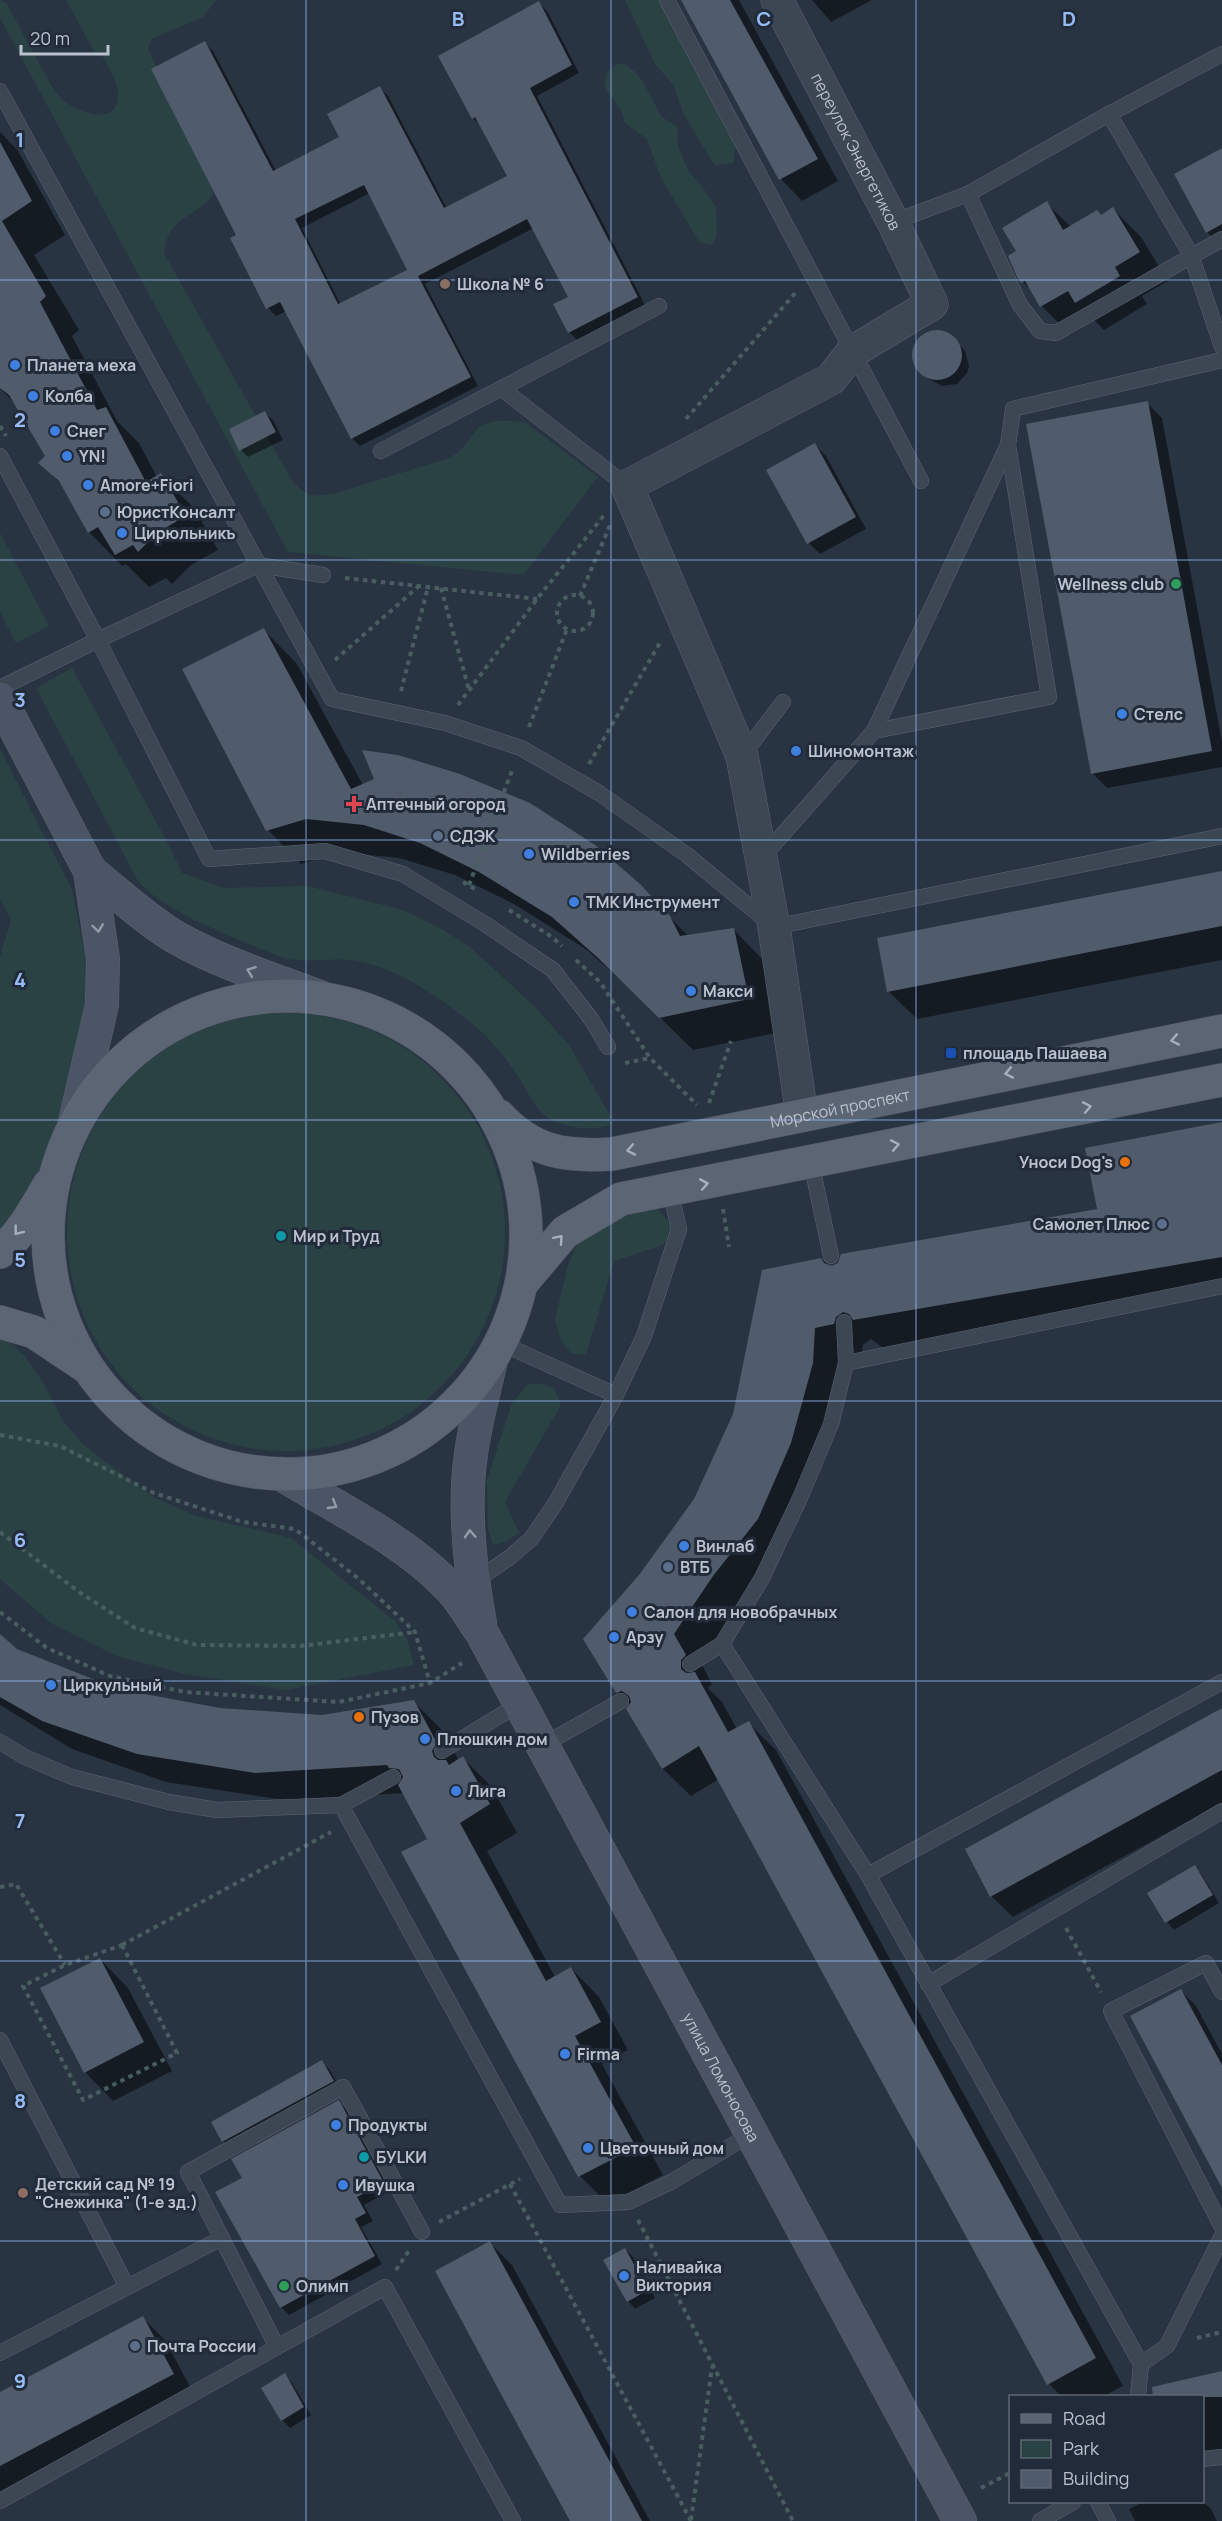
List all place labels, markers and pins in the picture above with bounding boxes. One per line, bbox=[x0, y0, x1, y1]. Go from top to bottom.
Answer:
place label: Школа № 6 bbox=[457, 273, 544, 295]
marker: Школа № 6 bbox=[438, 277, 452, 291]
place label: Планета меха bbox=[27, 354, 136, 376]
marker: Планета меха bbox=[8, 358, 22, 372]
place label: Колба bbox=[45, 385, 93, 407]
marker: Колба bbox=[26, 389, 40, 403]
place label: Снег bbox=[67, 420, 106, 442]
marker: Снег bbox=[48, 424, 62, 438]
place label: YN! bbox=[79, 445, 106, 467]
marker: YN! bbox=[60, 449, 74, 463]
place label: Amore+Fiori bbox=[100, 474, 194, 496]
marker: Amore+Fiori bbox=[81, 478, 95, 492]
place label: ЮристКонсалт bbox=[117, 501, 236, 523]
marker: ЮристКонсалт bbox=[98, 505, 112, 519]
place label: Цирюльникъ bbox=[134, 522, 236, 544]
marker: Цирюльникъ bbox=[115, 526, 129, 540]
place label: Wellness club bbox=[1057, 573, 1164, 595]
marker: Wellness club bbox=[1169, 577, 1183, 591]
place label: Стелс bbox=[1134, 703, 1183, 725]
marker: Стелс bbox=[1115, 707, 1129, 721]
place label: Шиномонтаж bbox=[808, 740, 915, 762]
marker: Шиномонтаж bbox=[789, 744, 803, 758]
place label: Аптечный огород bbox=[366, 793, 506, 815]
marker: Аптечный огород bbox=[347, 797, 361, 811]
place label: СДЭК bbox=[450, 825, 496, 847]
marker: СДЭК bbox=[431, 829, 445, 843]
place label: Wildberries bbox=[541, 843, 631, 865]
marker: Wildberries bbox=[522, 847, 536, 861]
place label: ТМК Инструмент bbox=[586, 891, 720, 913]
marker: ТМК Инструмент bbox=[567, 895, 581, 909]
place label: Макси bbox=[703, 980, 753, 1002]
marker: Макси bbox=[684, 984, 698, 998]
place label: площадь Пашаева bbox=[963, 1042, 1107, 1064]
marker: площадь Пашаева bbox=[944, 1046, 958, 1060]
place label: Уноси Dog's bbox=[1019, 1151, 1113, 1173]
marker: Уноси Dog's bbox=[1118, 1155, 1132, 1169]
place label: Самолет Плюс bbox=[1033, 1213, 1150, 1235]
marker: Самолет Плюс bbox=[1155, 1217, 1169, 1231]
place label: Мир и Труд bbox=[293, 1225, 380, 1247]
marker: Мир и Труд bbox=[274, 1229, 288, 1243]
place label: Винлаб bbox=[696, 1535, 754, 1557]
marker: Винлаб bbox=[677, 1539, 691, 1553]
place label: ВТБ bbox=[680, 1556, 710, 1578]
marker: ВТБ bbox=[661, 1560, 675, 1574]
place label: Салон для новобрачных bbox=[644, 1601, 837, 1623]
marker: Салон для новобрачных bbox=[625, 1605, 639, 1619]
place label: Арзу bbox=[626, 1626, 664, 1648]
marker: Арзу bbox=[607, 1630, 621, 1644]
place label: Циркульный bbox=[63, 1674, 162, 1696]
marker: Циркульный bbox=[44, 1678, 58, 1692]
place label: Пузов bbox=[371, 1706, 419, 1728]
marker: Пузов bbox=[352, 1710, 366, 1724]
place label: Плюшкин дом bbox=[437, 1728, 548, 1750]
marker: Плюшкин дом bbox=[418, 1732, 432, 1746]
place label: Лига bbox=[468, 1780, 506, 1802]
marker: Лига bbox=[449, 1784, 463, 1798]
place label: Firma bbox=[577, 2043, 620, 2065]
marker: Firma bbox=[558, 2047, 572, 2061]
place label: Продукты bbox=[348, 2114, 427, 2136]
marker: Продукты bbox=[329, 2118, 343, 2132]
place label: Цветочный дом bbox=[600, 2137, 724, 2159]
marker: Цветочный дом bbox=[581, 2141, 595, 2155]
place label: БУLКИ bbox=[376, 2146, 427, 2168]
marker: БУLКИ bbox=[357, 2150, 371, 2164]
place label: Детский сад № 19 "Снежинка" (1-е зд.) bbox=[35, 2173, 198, 2213]
place label: Ивушка bbox=[355, 2174, 415, 2196]
marker: Ивушка bbox=[336, 2178, 350, 2192]
marker: Детский сад № 19 "Снежинка" (1-е зд.) bbox=[16, 2186, 30, 2200]
place label: Наливайка Виктория bbox=[636, 2256, 722, 2296]
marker: Наливайка Виктория bbox=[617, 2269, 631, 2283]
place label: Олимп bbox=[296, 2275, 349, 2297]
marker: Олимп bbox=[277, 2279, 291, 2293]
place label: Почта России bbox=[147, 2335, 256, 2357]
marker: Почта России bbox=[128, 2339, 142, 2353]

